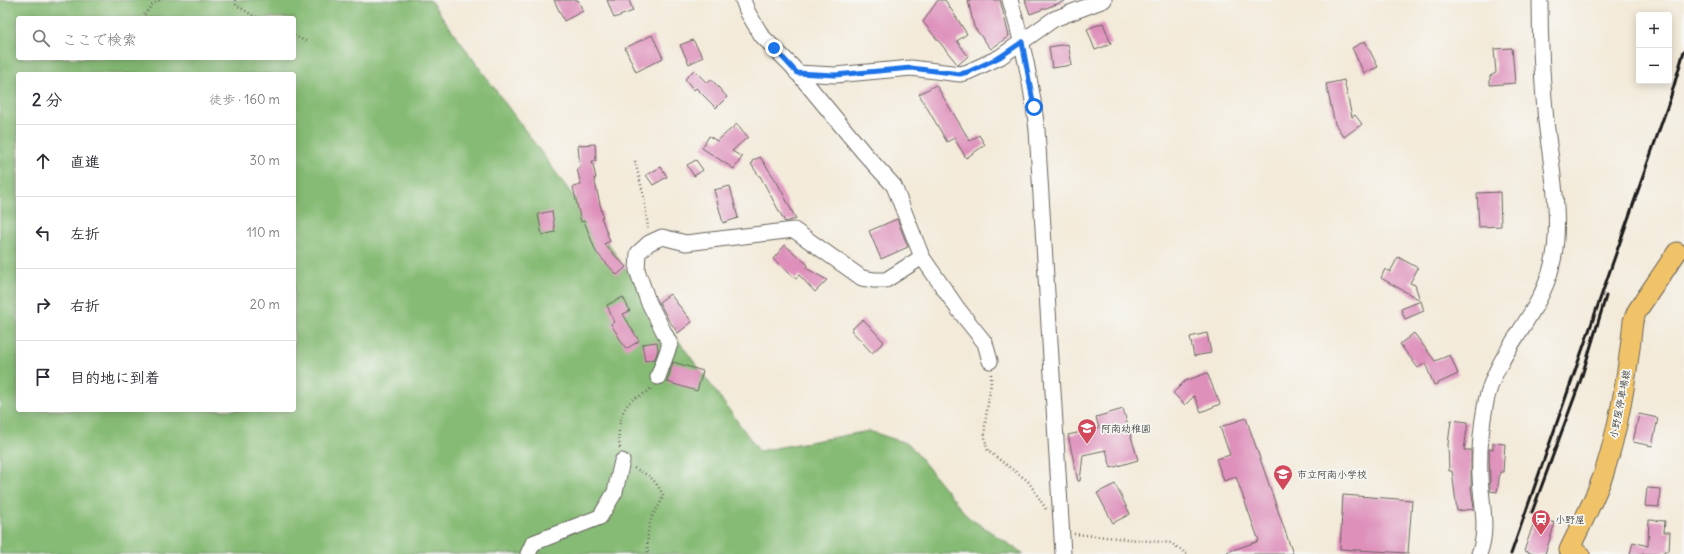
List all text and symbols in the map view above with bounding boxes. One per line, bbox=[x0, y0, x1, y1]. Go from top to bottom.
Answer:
map controls bbox=[1636, 12, 1672, 84]
button: + bbox=[1636, 12, 1672, 48]
search box bbox=[16, 16, 296, 60]
icon: search bbox=[30, 27, 52, 49]
text: ここで検索 bbox=[62, 30, 137, 49]
route end bbox=[765, 39, 783, 57]
button: − bbox=[1636, 48, 1672, 84]
text: 2 分 bbox=[32, 89, 62, 111]
text: 徒歩 · 160 m bbox=[209, 91, 280, 108]
route start bbox=[1025, 98, 1043, 116]
icon: ahead bbox=[32, 150, 54, 172]
text: 直進 bbox=[70, 152, 100, 171]
text: 30 m bbox=[250, 152, 280, 169]
icon: left bbox=[32, 222, 54, 244]
text: 左折 bbox=[70, 224, 100, 243]
text: 110 m bbox=[247, 224, 280, 241]
icon: right bbox=[32, 294, 54, 316]
text: 右折 bbox=[70, 296, 100, 315]
text: 20 m bbox=[250, 296, 280, 313]
icon: arrive bbox=[32, 366, 54, 388]
text: 目的地に到着 bbox=[70, 368, 160, 387]
street label: 小野屋停車場線 bbox=[1607, 368, 1633, 440]
school or university icon: 阿南幼稚園 bbox=[1076, 417, 1098, 445]
place label: 阿南幼稚園 bbox=[1101, 422, 1151, 435]
school or university icon: 市立阿南小学校 bbox=[1272, 463, 1294, 491]
place label: 市立阿南小学校 bbox=[1297, 468, 1367, 481]
station icon: 小野屋 bbox=[1530, 508, 1552, 536]
place label: 小野屋 bbox=[1555, 513, 1585, 526]

